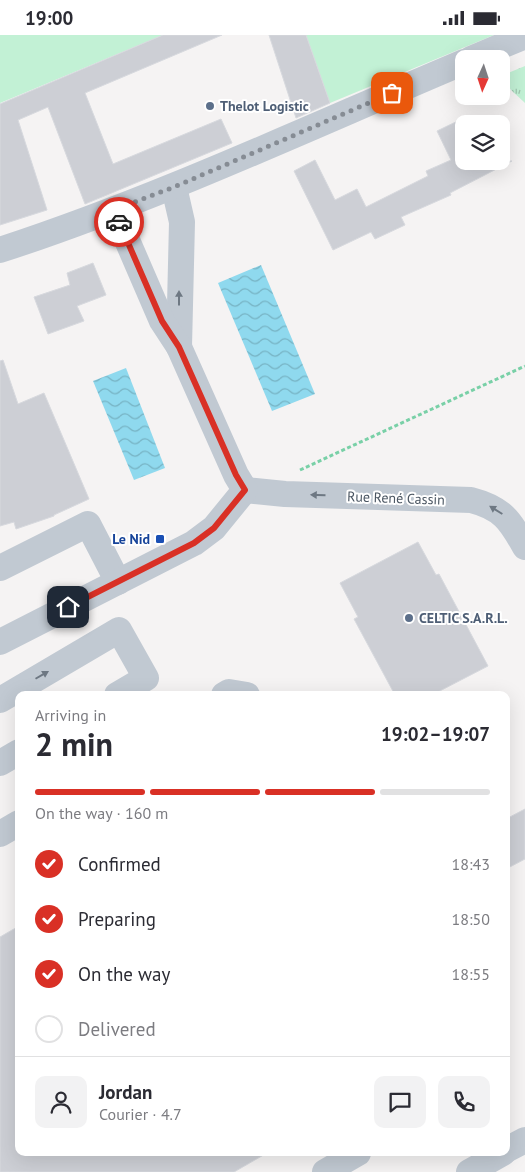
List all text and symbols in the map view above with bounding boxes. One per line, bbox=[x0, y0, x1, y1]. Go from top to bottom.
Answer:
text: 19:00 bbox=[25, 6, 73, 30]
north arrow bbox=[455, 50, 510, 105]
map controls bbox=[455, 50, 510, 170]
pin bbox=[371, 72, 413, 114]
icon: bag bbox=[378, 79, 406, 107]
place label: Thelot Logistic bbox=[220, 97, 309, 115]
marker: Thelot Logistic bbox=[204, 100, 216, 112]
button: layers bbox=[455, 115, 510, 170]
courier bbox=[94, 197, 144, 247]
icon: car bbox=[105, 208, 133, 236]
one-way arrow bbox=[175, 290, 183, 306]
street label: Rue René Cassin bbox=[347, 487, 445, 509]
one-way arrow bbox=[310, 491, 326, 499]
one-way arrow bbox=[489, 505, 503, 514]
place label: Le Nid bbox=[112, 530, 150, 548]
marker: Le Nid bbox=[154, 533, 166, 545]
pin bbox=[47, 586, 89, 628]
icon: home bbox=[54, 593, 82, 621]
place label: CELTIC S.A.R.L. bbox=[419, 609, 508, 627]
marker: CELTIC S.A.R.L. bbox=[403, 612, 415, 624]
one-way arrow bbox=[35, 671, 50, 679]
text: Arriving in bbox=[35, 705, 106, 725]
text: 19:02–19:07 bbox=[381, 722, 490, 746]
text: 2 min bbox=[35, 723, 113, 765]
text: On the way · 160 m bbox=[35, 803, 168, 823]
icon: check bbox=[35, 850, 63, 878]
text: Confirmed bbox=[78, 852, 161, 876]
text: 18:43 bbox=[452, 854, 490, 874]
icon: check bbox=[35, 905, 63, 933]
text: Preparing bbox=[78, 907, 156, 931]
text: 18:50 bbox=[452, 909, 490, 929]
icon: check bbox=[35, 960, 63, 988]
text: On the way bbox=[78, 962, 170, 986]
text: 18:55 bbox=[452, 964, 490, 984]
text: Delivered bbox=[78, 1017, 156, 1041]
button: person bbox=[35, 1076, 87, 1128]
button: chat bbox=[374, 1076, 426, 1128]
button: phone bbox=[438, 1076, 490, 1128]
text: Jordan bbox=[99, 1080, 152, 1104]
text: Courier · 4.7 bbox=[99, 1104, 182, 1124]

